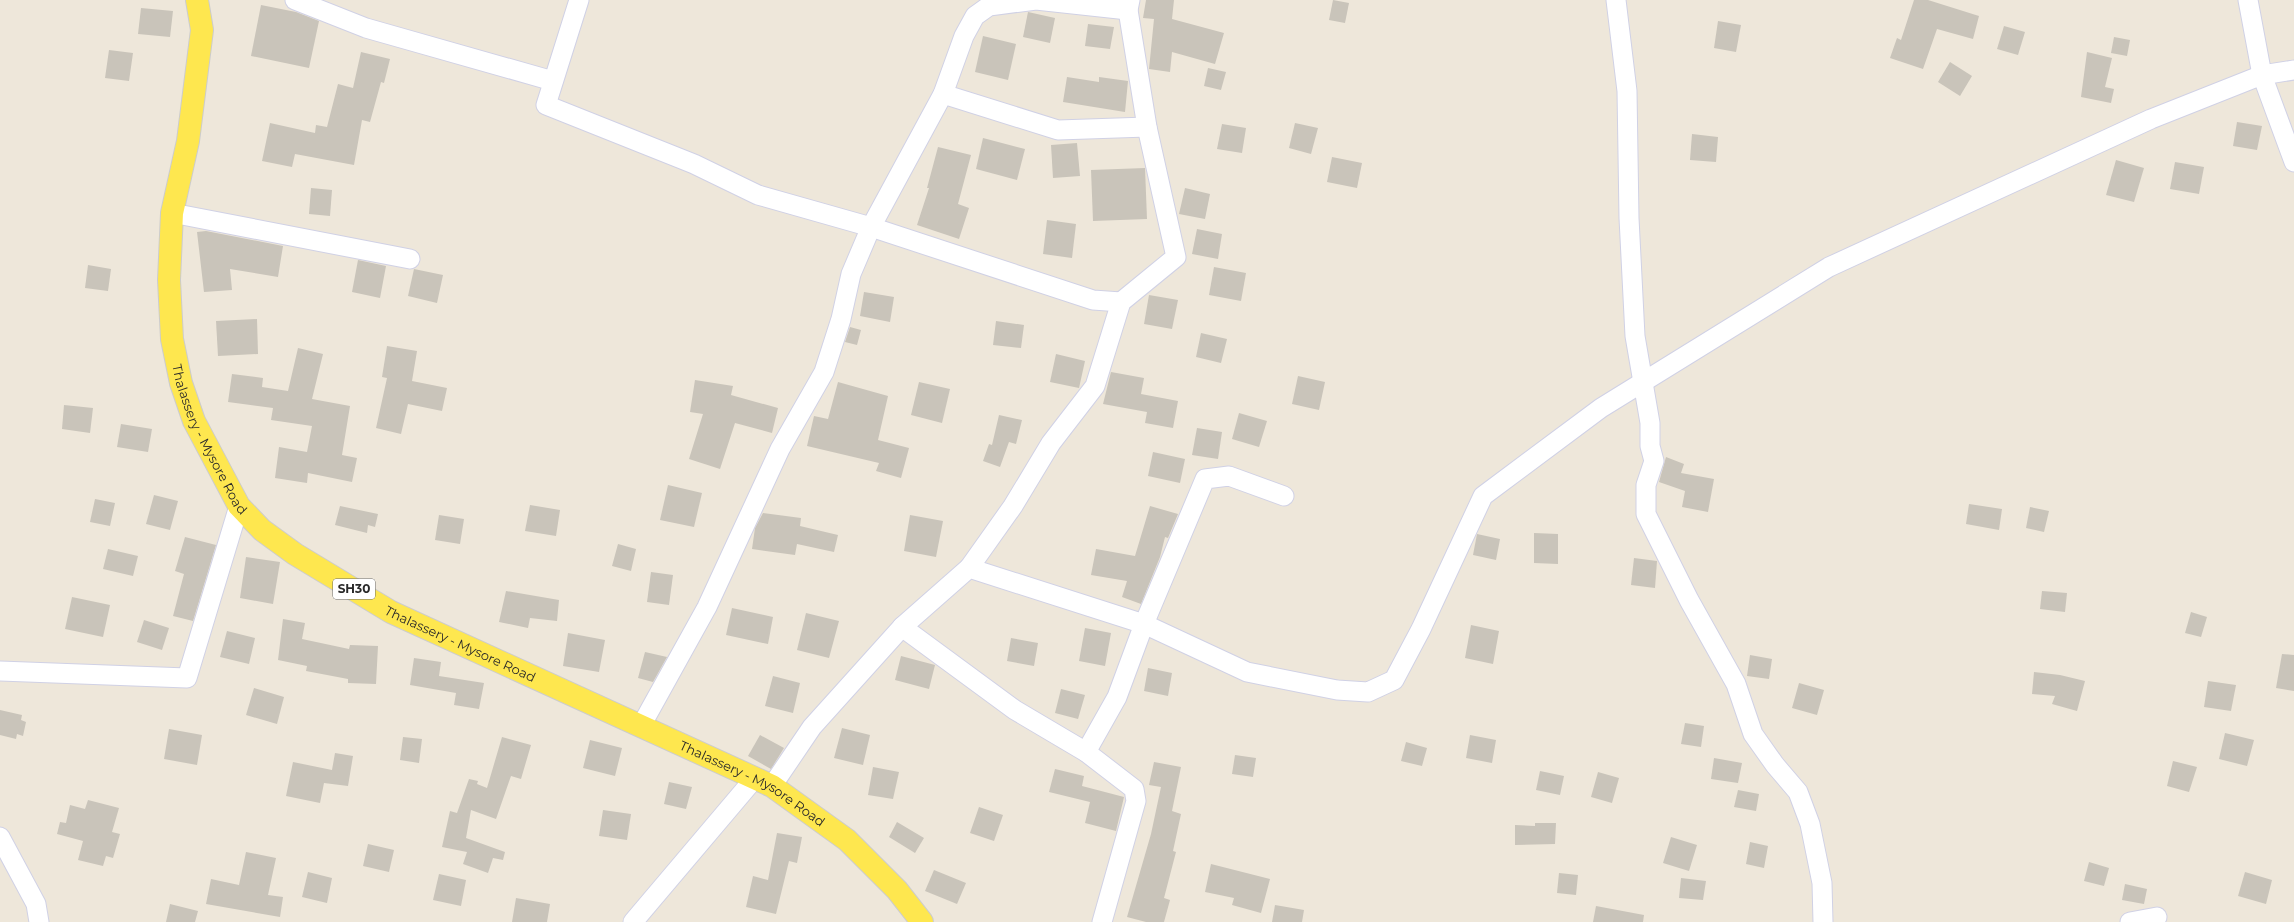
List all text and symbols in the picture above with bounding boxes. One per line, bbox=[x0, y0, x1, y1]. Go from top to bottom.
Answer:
street label: Thalassery - Mysore Road bbox=[169, 363, 251, 518]
road number: SH30 bbox=[333, 579, 375, 599]
street label: Thalassery - Mysore Road bbox=[382, 602, 538, 685]
street label: Thalassery - Mysore Road bbox=[677, 737, 828, 830]

